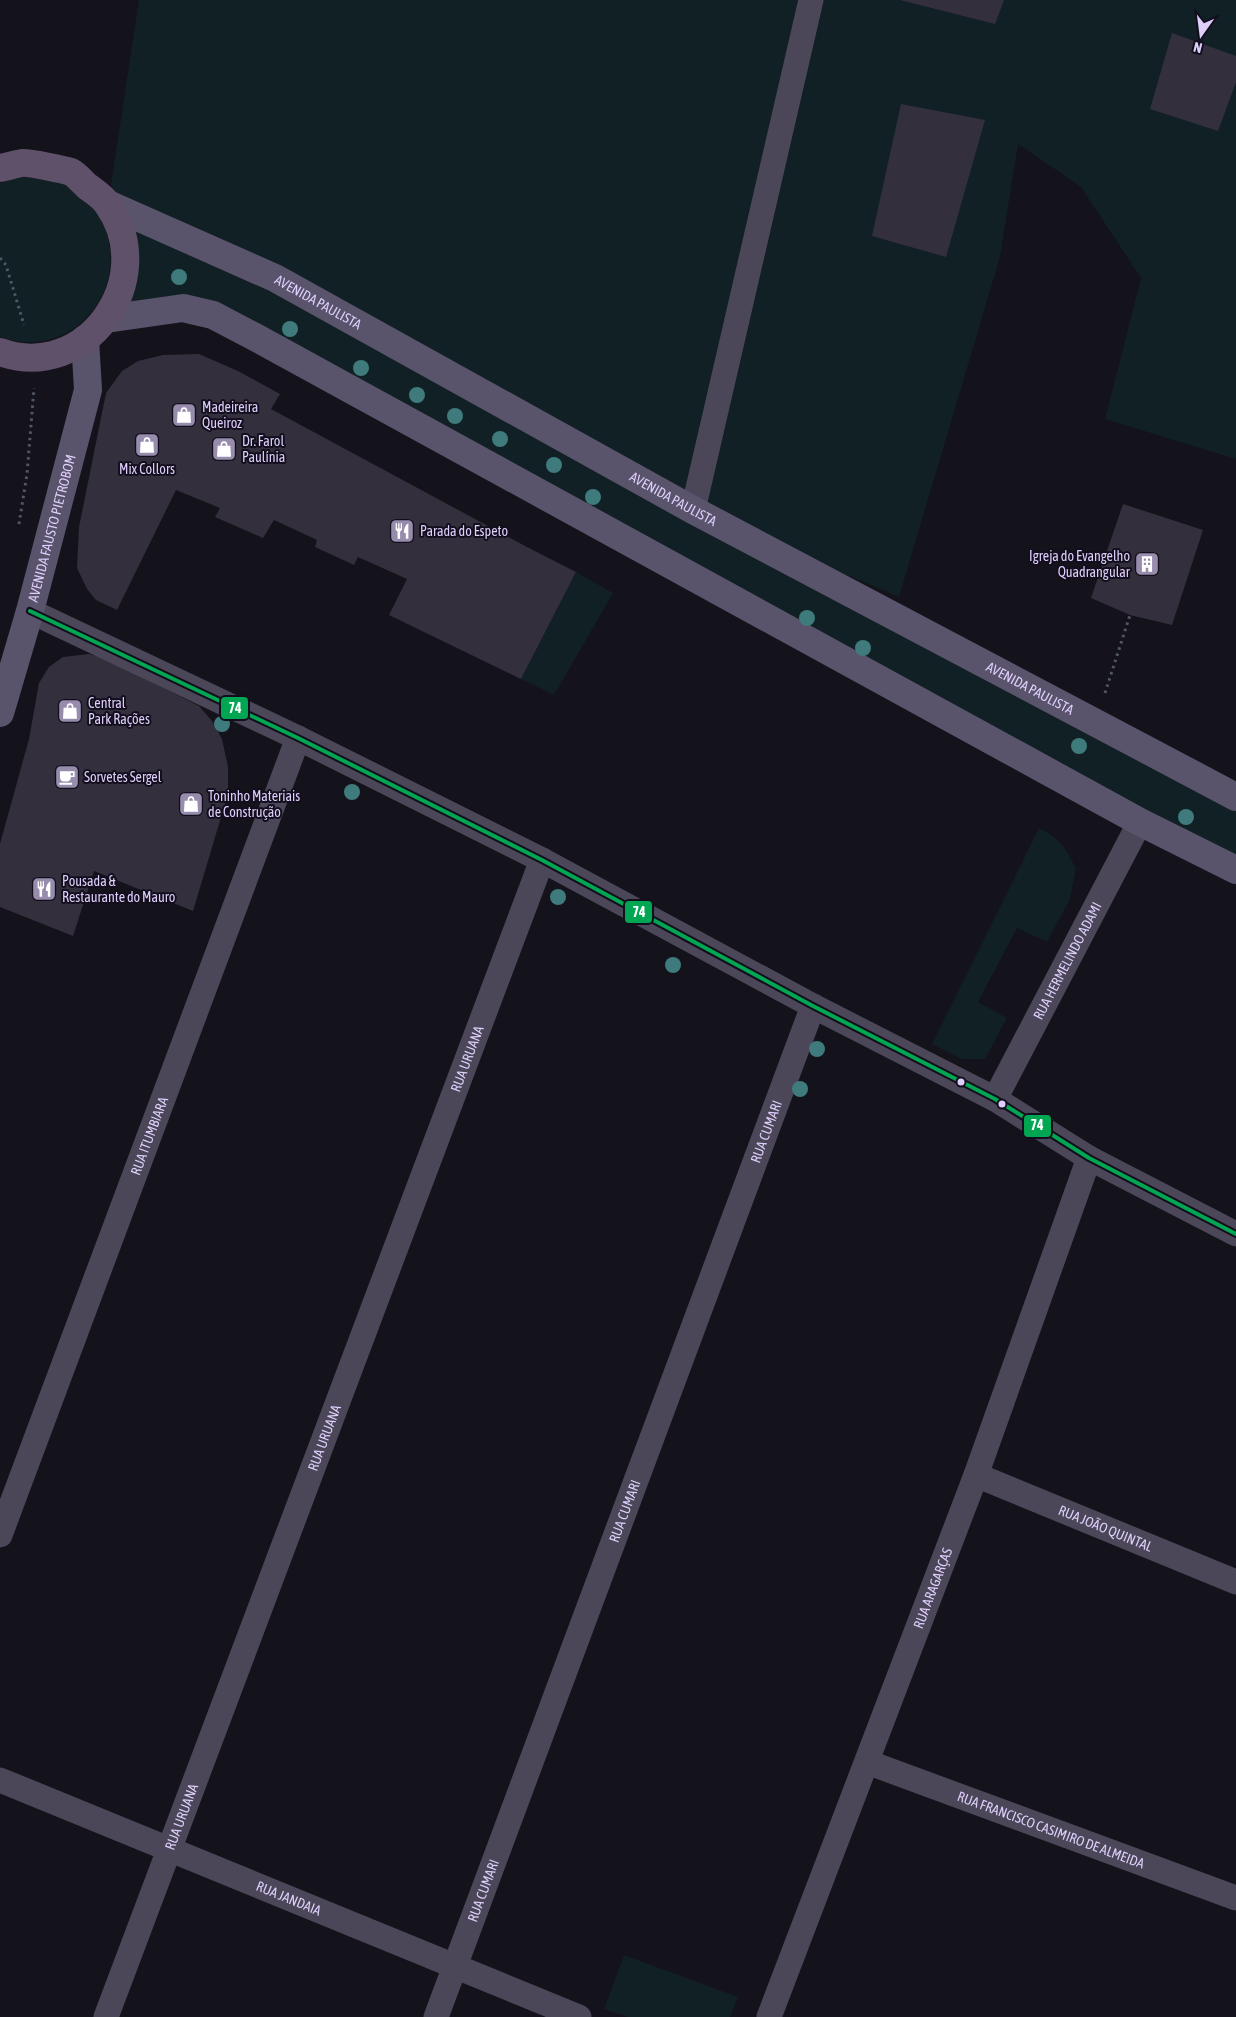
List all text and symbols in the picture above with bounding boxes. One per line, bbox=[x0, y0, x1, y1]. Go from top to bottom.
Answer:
north arrow bbox=[1176, 10, 1226, 60]
text: N bbox=[1192, 39, 1204, 56]
street label: AVENIDA PAULISTA bbox=[272, 271, 364, 332]
place label: Madeireira Queiroz bbox=[202, 399, 258, 431]
shop icon: Madeireira Queiroz bbox=[171, 402, 197, 428]
shop icon: Mix Collors bbox=[134, 432, 160, 458]
place label: Dr. Farol Paulínia bbox=[242, 433, 285, 465]
shop icon: Dr. Farol Paulínia bbox=[211, 436, 237, 462]
street label: AVENIDA FAUSTO PIETROBOM bbox=[25, 453, 79, 604]
place label: Mix Collors bbox=[119, 461, 175, 477]
street label: AVENIDA PAULISTA bbox=[627, 469, 720, 529]
restaurant icon: Parada do Espeto bbox=[389, 518, 415, 544]
place label: Parada do Espeto bbox=[420, 523, 508, 539]
place label: Igreja do Evangelho Quadrangular bbox=[1029, 548, 1131, 580]
building icon: Igreja do Evangelho Quadrangular bbox=[1134, 551, 1160, 577]
street label: AVENIDA PAULISTA bbox=[984, 658, 1077, 718]
place label: Central Park Rações bbox=[88, 695, 150, 727]
line badge: 74 bbox=[220, 696, 249, 720]
shop icon: Central Park Rações bbox=[57, 698, 83, 724]
text: 74 bbox=[228, 700, 242, 716]
cafe icon: Sorvetes Sergel bbox=[54, 764, 80, 790]
place label: Sorvetes Sergel bbox=[84, 769, 162, 785]
place label: Toninho Materiais de Construção bbox=[208, 788, 300, 820]
shop icon: Toninho Materiais de Construção bbox=[178, 791, 204, 817]
place label: Pousada & Restaurante do Mauro bbox=[62, 873, 175, 905]
restaurant icon: Pousada & Restaurante do Mauro bbox=[31, 876, 57, 902]
street label: RUA HERMELINDO ADAMI bbox=[1030, 899, 1105, 1022]
line badge: 74 bbox=[624, 900, 653, 924]
text: 74 bbox=[632, 904, 646, 920]
street label: RUA URUANA bbox=[447, 1023, 487, 1094]
unlabelled marker bbox=[956, 1077, 966, 1087]
street label: RUA ITUMBIARA bbox=[127, 1094, 171, 1177]
street label: RUA CUMARI bbox=[747, 1098, 785, 1165]
unlabelled marker bbox=[997, 1099, 1007, 1109]
line badge: 74 bbox=[1023, 1114, 1052, 1138]
text: 74 bbox=[1030, 1117, 1044, 1133]
street label: RUA URUANA bbox=[305, 1402, 344, 1473]
street label: RUA CUMARI bbox=[606, 1478, 644, 1545]
street label: RUA JOÃO QUINTAL bbox=[1056, 1502, 1155, 1555]
street label: RUA ARAGARÇAS bbox=[910, 1546, 955, 1631]
street label: RUA URUANA bbox=[162, 1781, 201, 1852]
street label: RUA FRANCISCO CASIMIRO DE ALMEIDA bbox=[955, 1788, 1147, 1872]
street label: RUA CUMARI bbox=[464, 1857, 502, 1924]
street label: RUA JANDAIA bbox=[254, 1878, 324, 1919]

